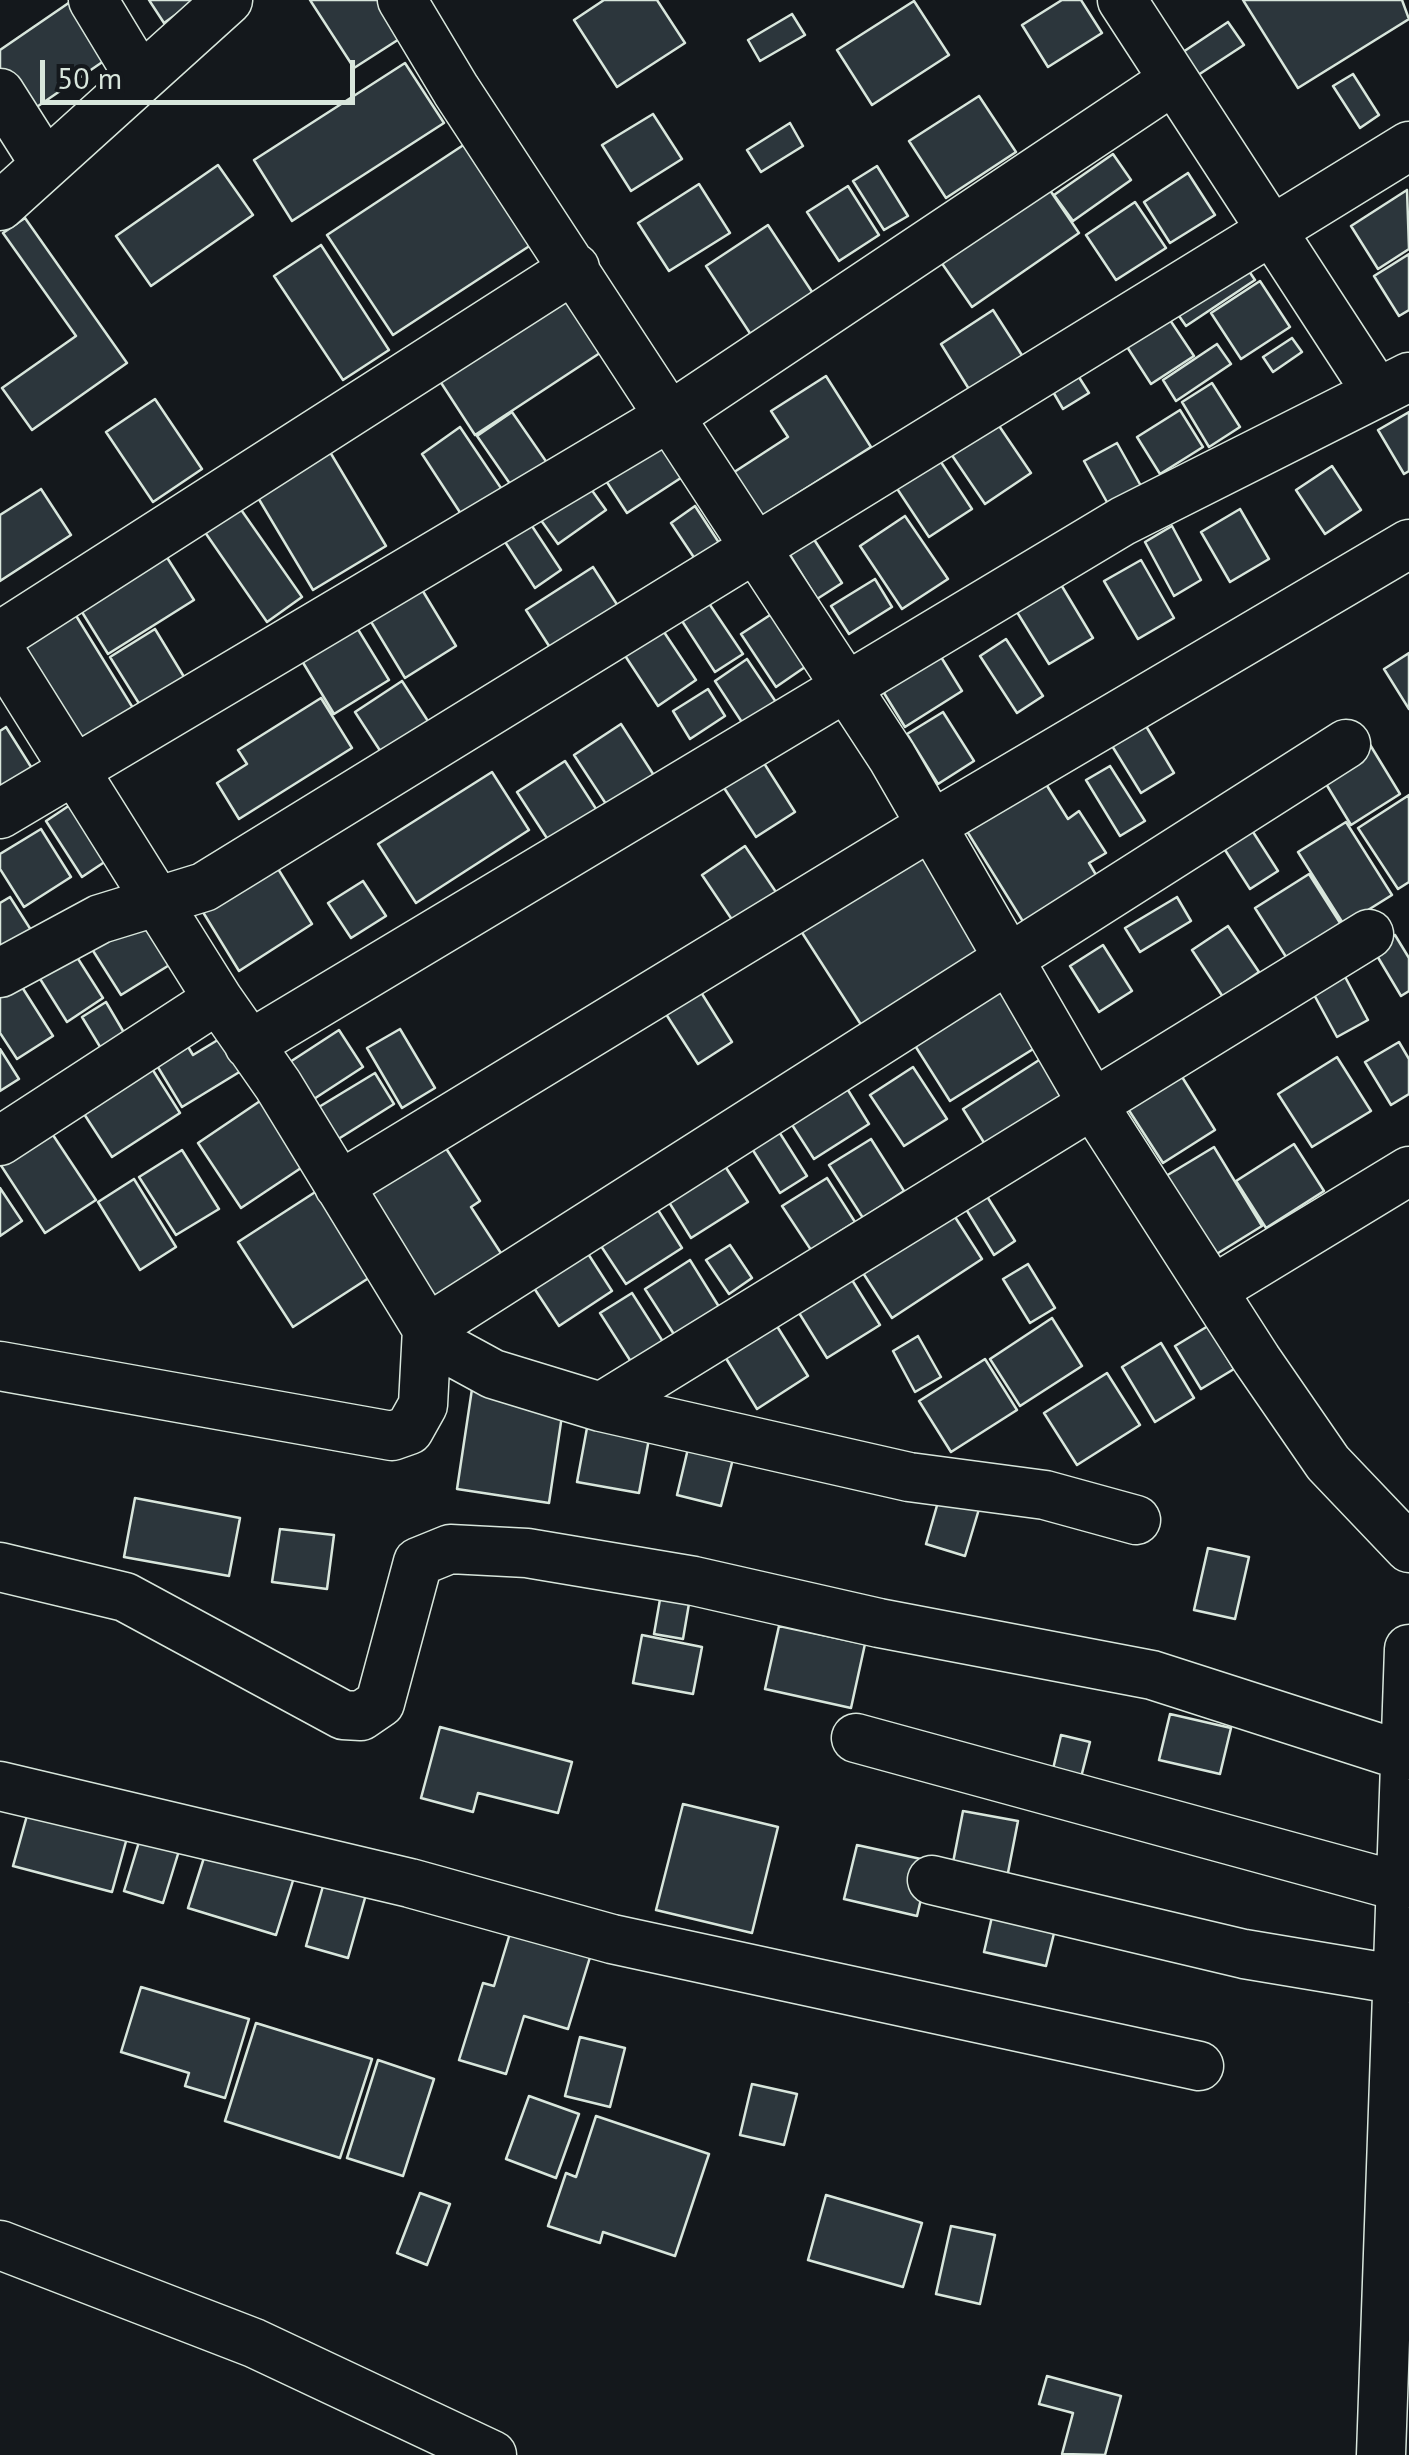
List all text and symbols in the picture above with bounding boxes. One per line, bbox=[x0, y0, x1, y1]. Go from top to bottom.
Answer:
scale bar bbox=[45, 40, 360, 102]
text: 50 m bbox=[57, 58, 122, 97]

